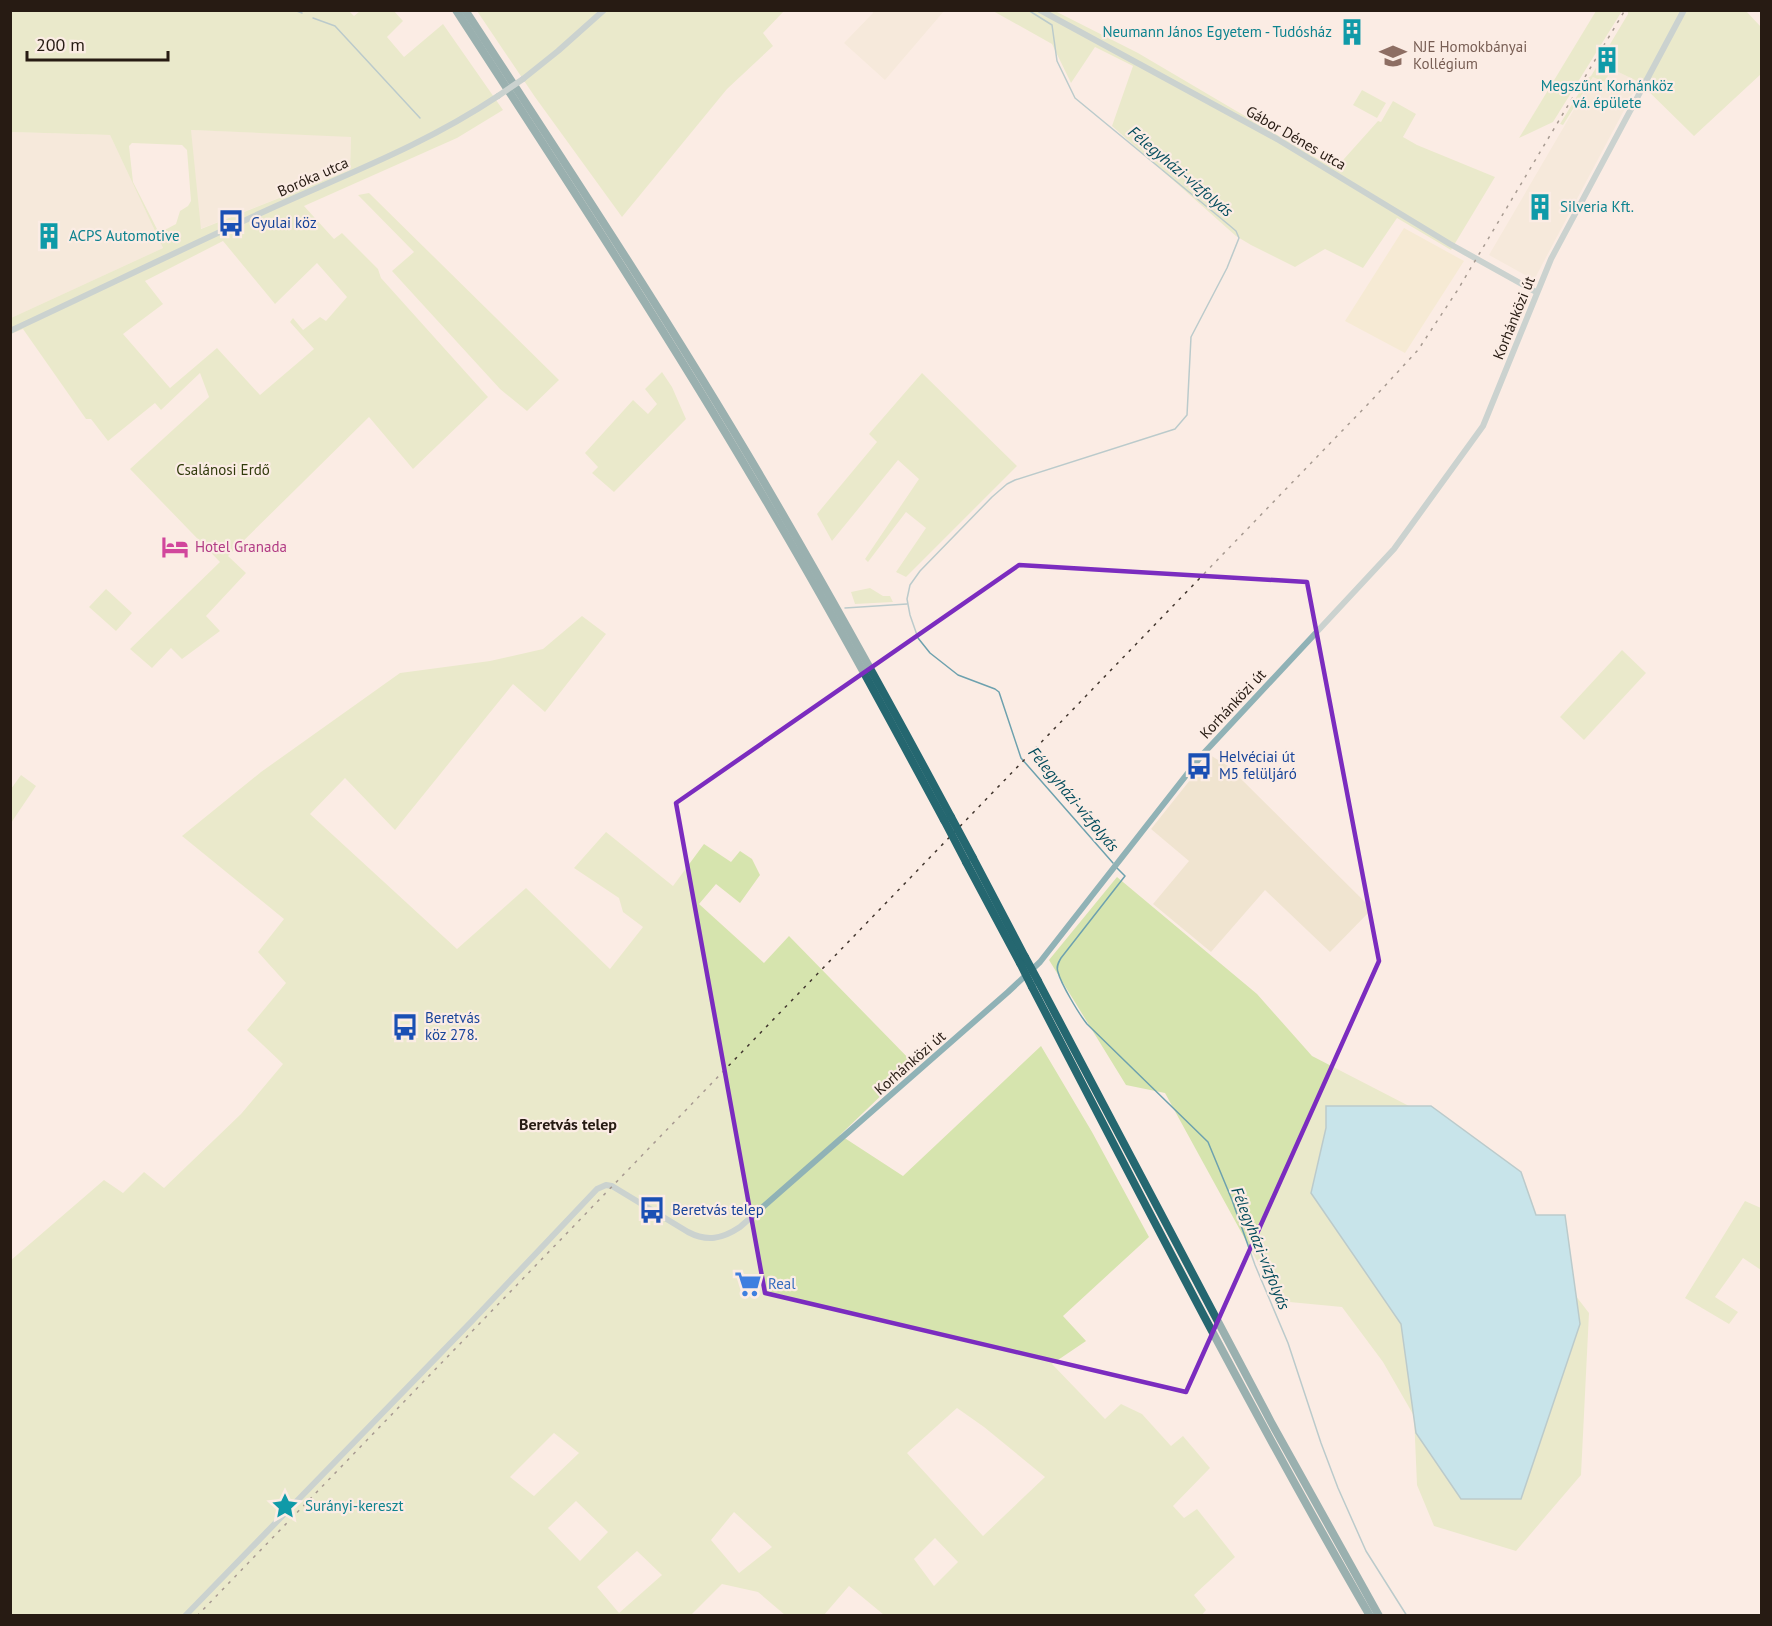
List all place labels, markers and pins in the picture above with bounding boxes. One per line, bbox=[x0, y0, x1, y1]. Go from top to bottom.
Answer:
building icon: Neumann János Egyetem - Tudósház bbox=[1337, 17, 1367, 47]
place label: Neumann János Egyetem - Tudósház bbox=[1102, 22, 1332, 41]
place label: NJE Homokbányai Kollégium bbox=[1413, 37, 1527, 73]
school or university icon: NJE Homokbányai Kollégium bbox=[1378, 41, 1408, 71]
building icon: Megszűnt Korhánköz vá. épülete bbox=[1592, 45, 1622, 75]
place label: Megszűnt Korhánköz vá. épülete bbox=[1541, 76, 1673, 112]
building icon: Silveria Kft. bbox=[1525, 192, 1555, 222]
place label: Silveria Kft. bbox=[1560, 197, 1634, 216]
bus stop icon: Gyulai köz bbox=[216, 208, 246, 238]
place label: Gyulai köz bbox=[251, 213, 317, 232]
building icon: ACPS Automotive bbox=[34, 221, 64, 251]
place label: ACPS Automotive bbox=[69, 226, 180, 245]
hotel icon: Hotel Granada bbox=[160, 532, 190, 562]
place label: Hotel Granada bbox=[195, 537, 287, 556]
place label: Helvéciai út M5 felüljáró bbox=[1219, 747, 1297, 783]
bus stop icon: Helvéciai út M5 felüljáró bbox=[1184, 751, 1214, 781]
place label: Beretvás köz 278. bbox=[425, 1008, 480, 1044]
bus stop icon: Beretvás köz 278. bbox=[390, 1012, 420, 1042]
bus stop icon: Beretvás telep bbox=[637, 1195, 667, 1225]
place label: Beretvás telep bbox=[672, 1200, 764, 1219]
supermarket icon: Real bbox=[733, 1269, 763, 1299]
place label: Real bbox=[768, 1274, 796, 1293]
place icon: Surányi-kereszt bbox=[270, 1491, 300, 1521]
place label: Surányi-kereszt bbox=[305, 1496, 404, 1515]

